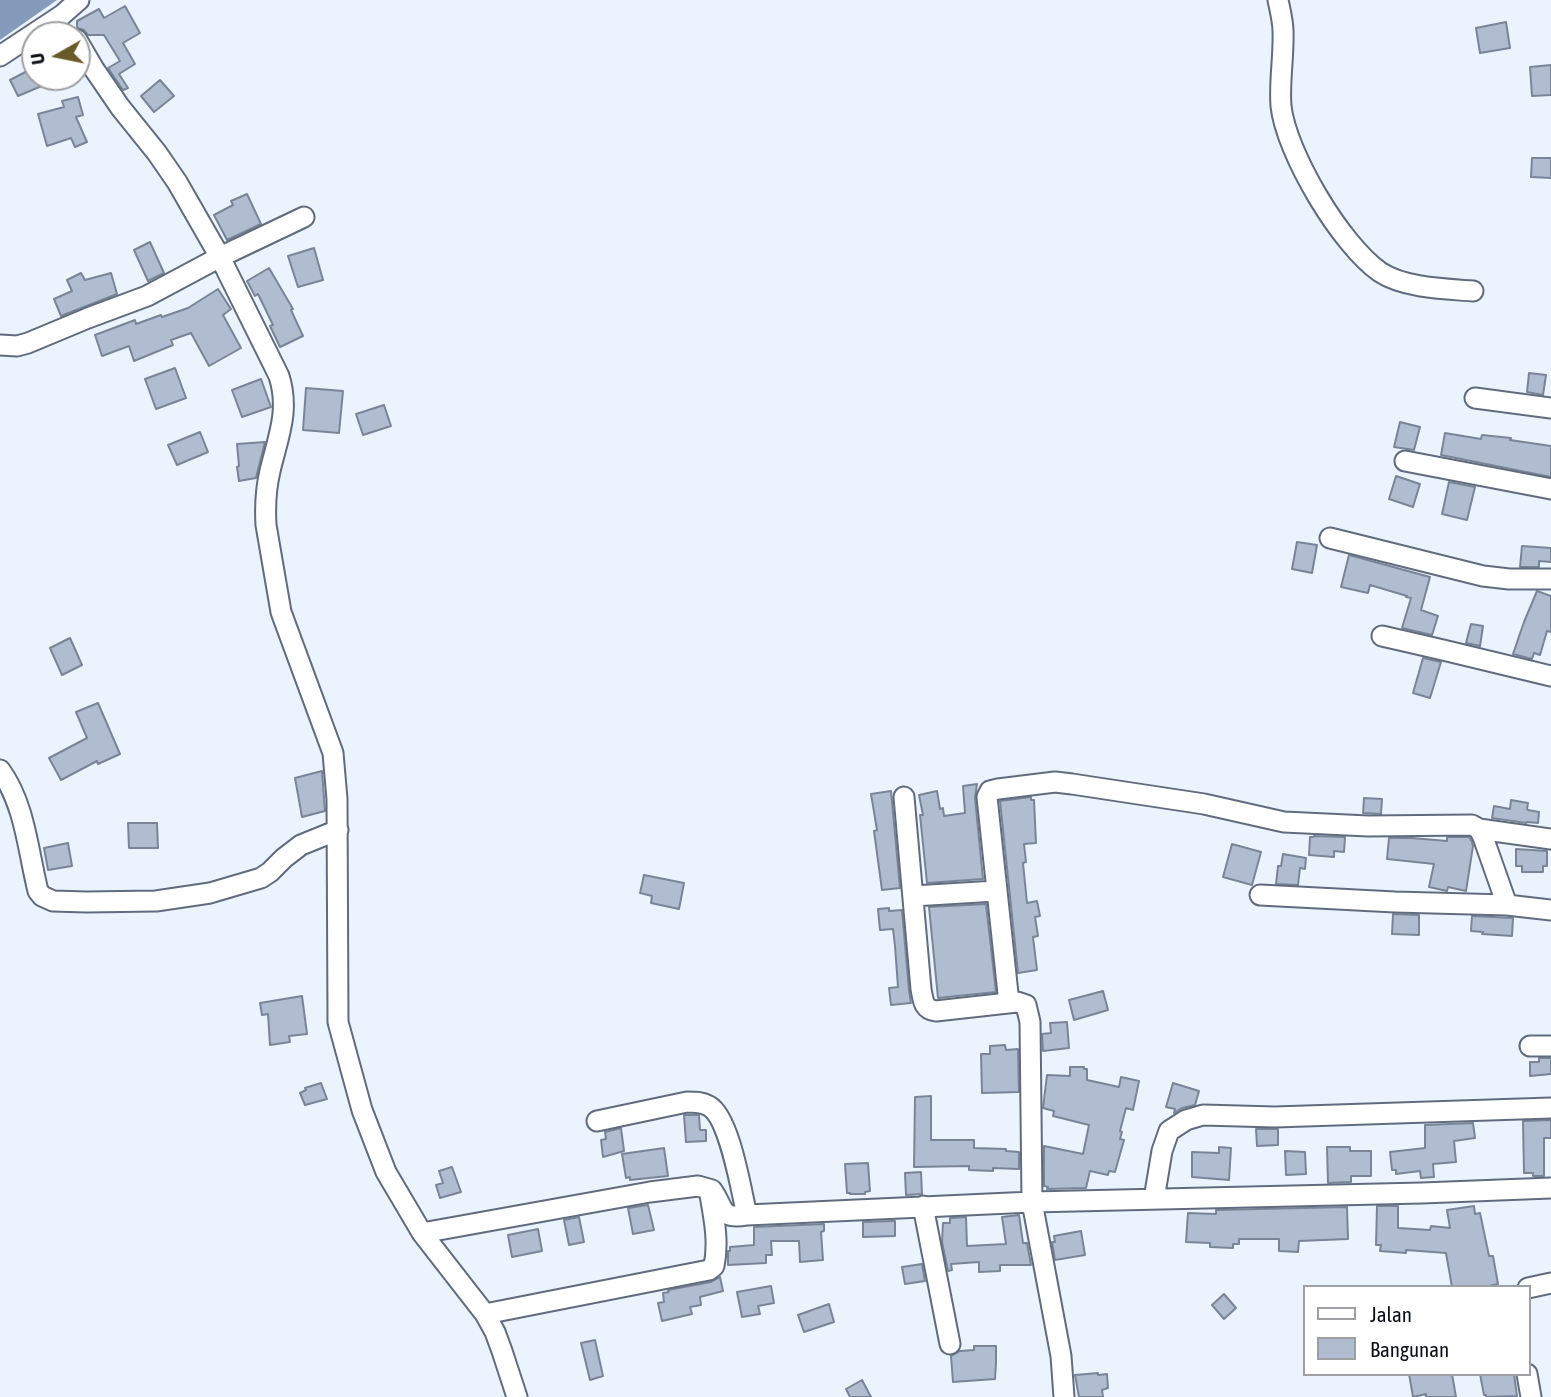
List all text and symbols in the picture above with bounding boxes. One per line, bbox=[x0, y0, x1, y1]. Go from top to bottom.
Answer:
north arrow bbox=[21, 21, 91, 91]
text: U bbox=[25, 52, 49, 66]
legend bbox=[1302, 1285, 1530, 1376]
text: Jalan bbox=[1370, 1302, 1412, 1326]
text: Bangunan bbox=[1370, 1337, 1449, 1361]

